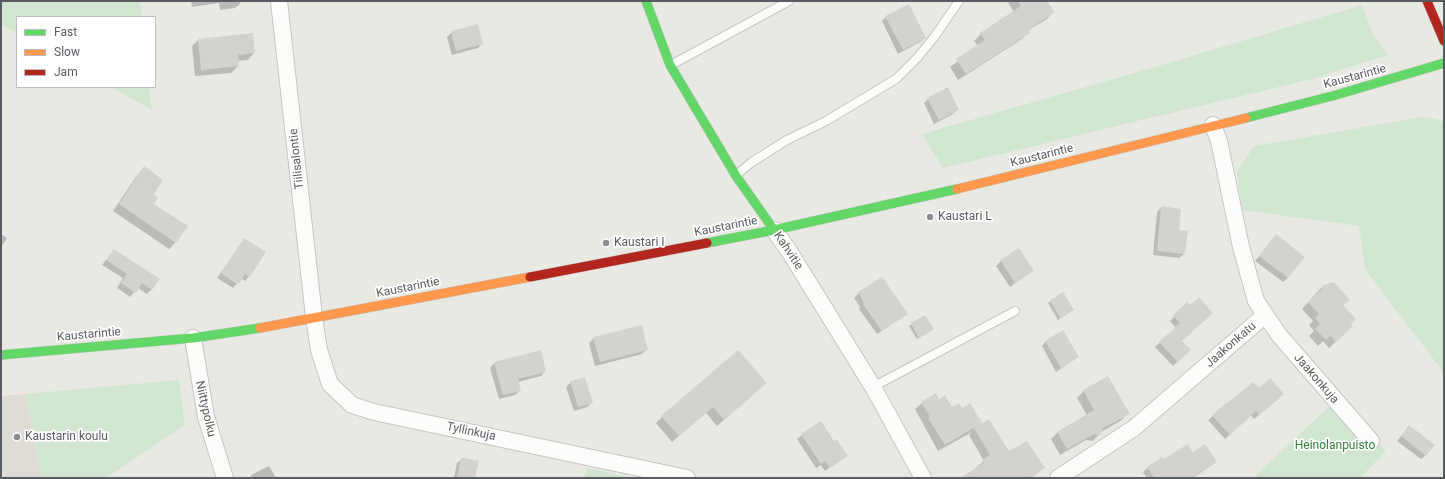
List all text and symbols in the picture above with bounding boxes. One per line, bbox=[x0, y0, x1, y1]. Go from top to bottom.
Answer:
legend bbox=[16, 16, 156, 88]
text: Fast bbox=[54, 25, 77, 39]
text: Slow bbox=[54, 45, 80, 59]
street label: Kaustarintie bbox=[1322, 62, 1388, 92]
text: Jam bbox=[54, 65, 78, 79]
street label: Tiilisalontie bbox=[287, 128, 307, 190]
street label: Kaustarintie bbox=[1009, 141, 1075, 171]
place label: Kaustari L bbox=[938, 210, 992, 224]
marker: Kaustari L bbox=[925, 212, 935, 222]
street label: Kaustarintie bbox=[693, 214, 759, 240]
street label: Kahvitie bbox=[770, 229, 806, 273]
place label: Kaustari I bbox=[614, 236, 665, 250]
marker: Kaustari I bbox=[601, 238, 611, 248]
street label: Kaustarintie bbox=[375, 275, 441, 301]
street label: Jaakonkatu bbox=[1203, 319, 1259, 371]
street label: Kaustarintie bbox=[56, 325, 122, 345]
street label: Jaakonkuja bbox=[1290, 351, 1342, 407]
street label: Niittypolku bbox=[192, 380, 218, 438]
street label: Tyllinkuja bbox=[445, 420, 497, 444]
place label: Kaustarin koulu bbox=[25, 430, 108, 444]
marker: Kaustarin koulu bbox=[12, 432, 22, 442]
park label: Heinolanpuisto bbox=[1295, 439, 1375, 453]

